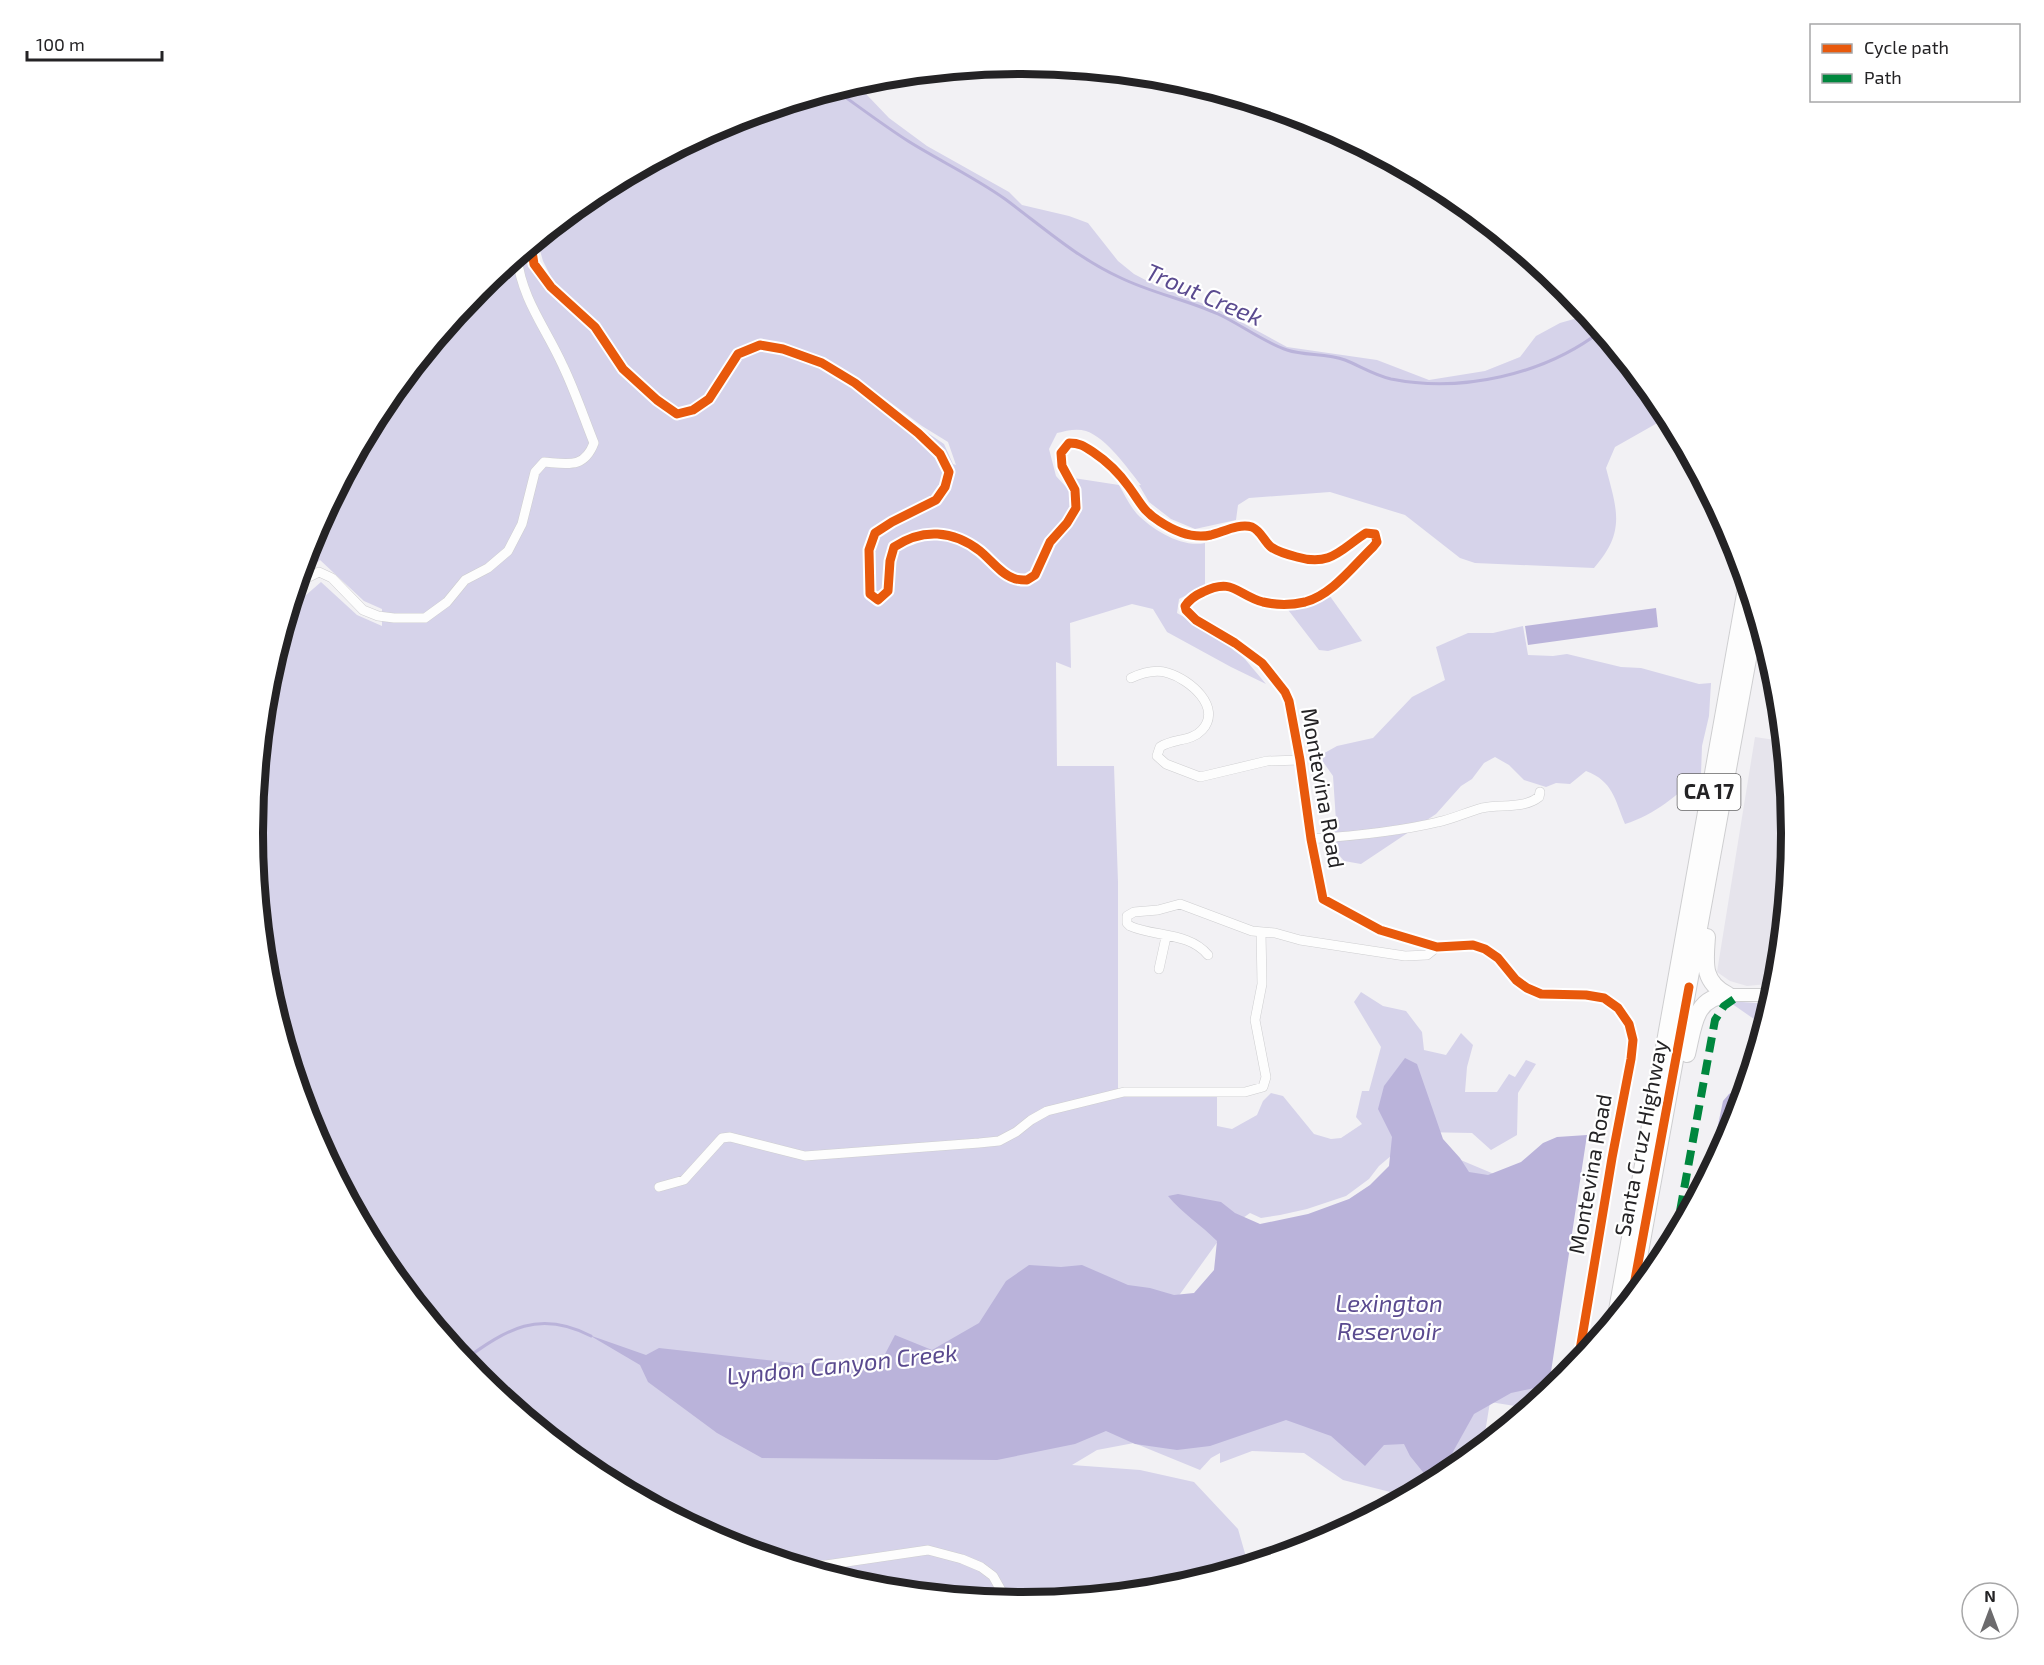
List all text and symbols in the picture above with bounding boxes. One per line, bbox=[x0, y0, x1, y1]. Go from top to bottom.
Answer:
scale bar bbox=[27, 24, 162, 62]
legend bbox=[1810, 24, 2020, 102]
text: 100 m bbox=[36, 33, 85, 55]
text: Cycle path bbox=[1864, 36, 1949, 58]
text: Path bbox=[1864, 66, 1902, 88]
water label: Trout Creek bbox=[1142, 256, 1267, 331]
street label: Montevina Road bbox=[1297, 706, 1351, 870]
road number: CA 17 bbox=[1678, 774, 1740, 810]
street label: Santa Cruz Highway bbox=[1608, 1037, 1672, 1238]
street label: Montevina Road bbox=[1562, 1092, 1616, 1256]
water label: Lexington Reservoir bbox=[1335, 1288, 1443, 1345]
water label: Lyndon Canyon Creek bbox=[725, 1337, 959, 1390]
north arrow bbox=[1960, 1581, 2020, 1641]
text: N bbox=[1984, 1586, 1996, 1605]

